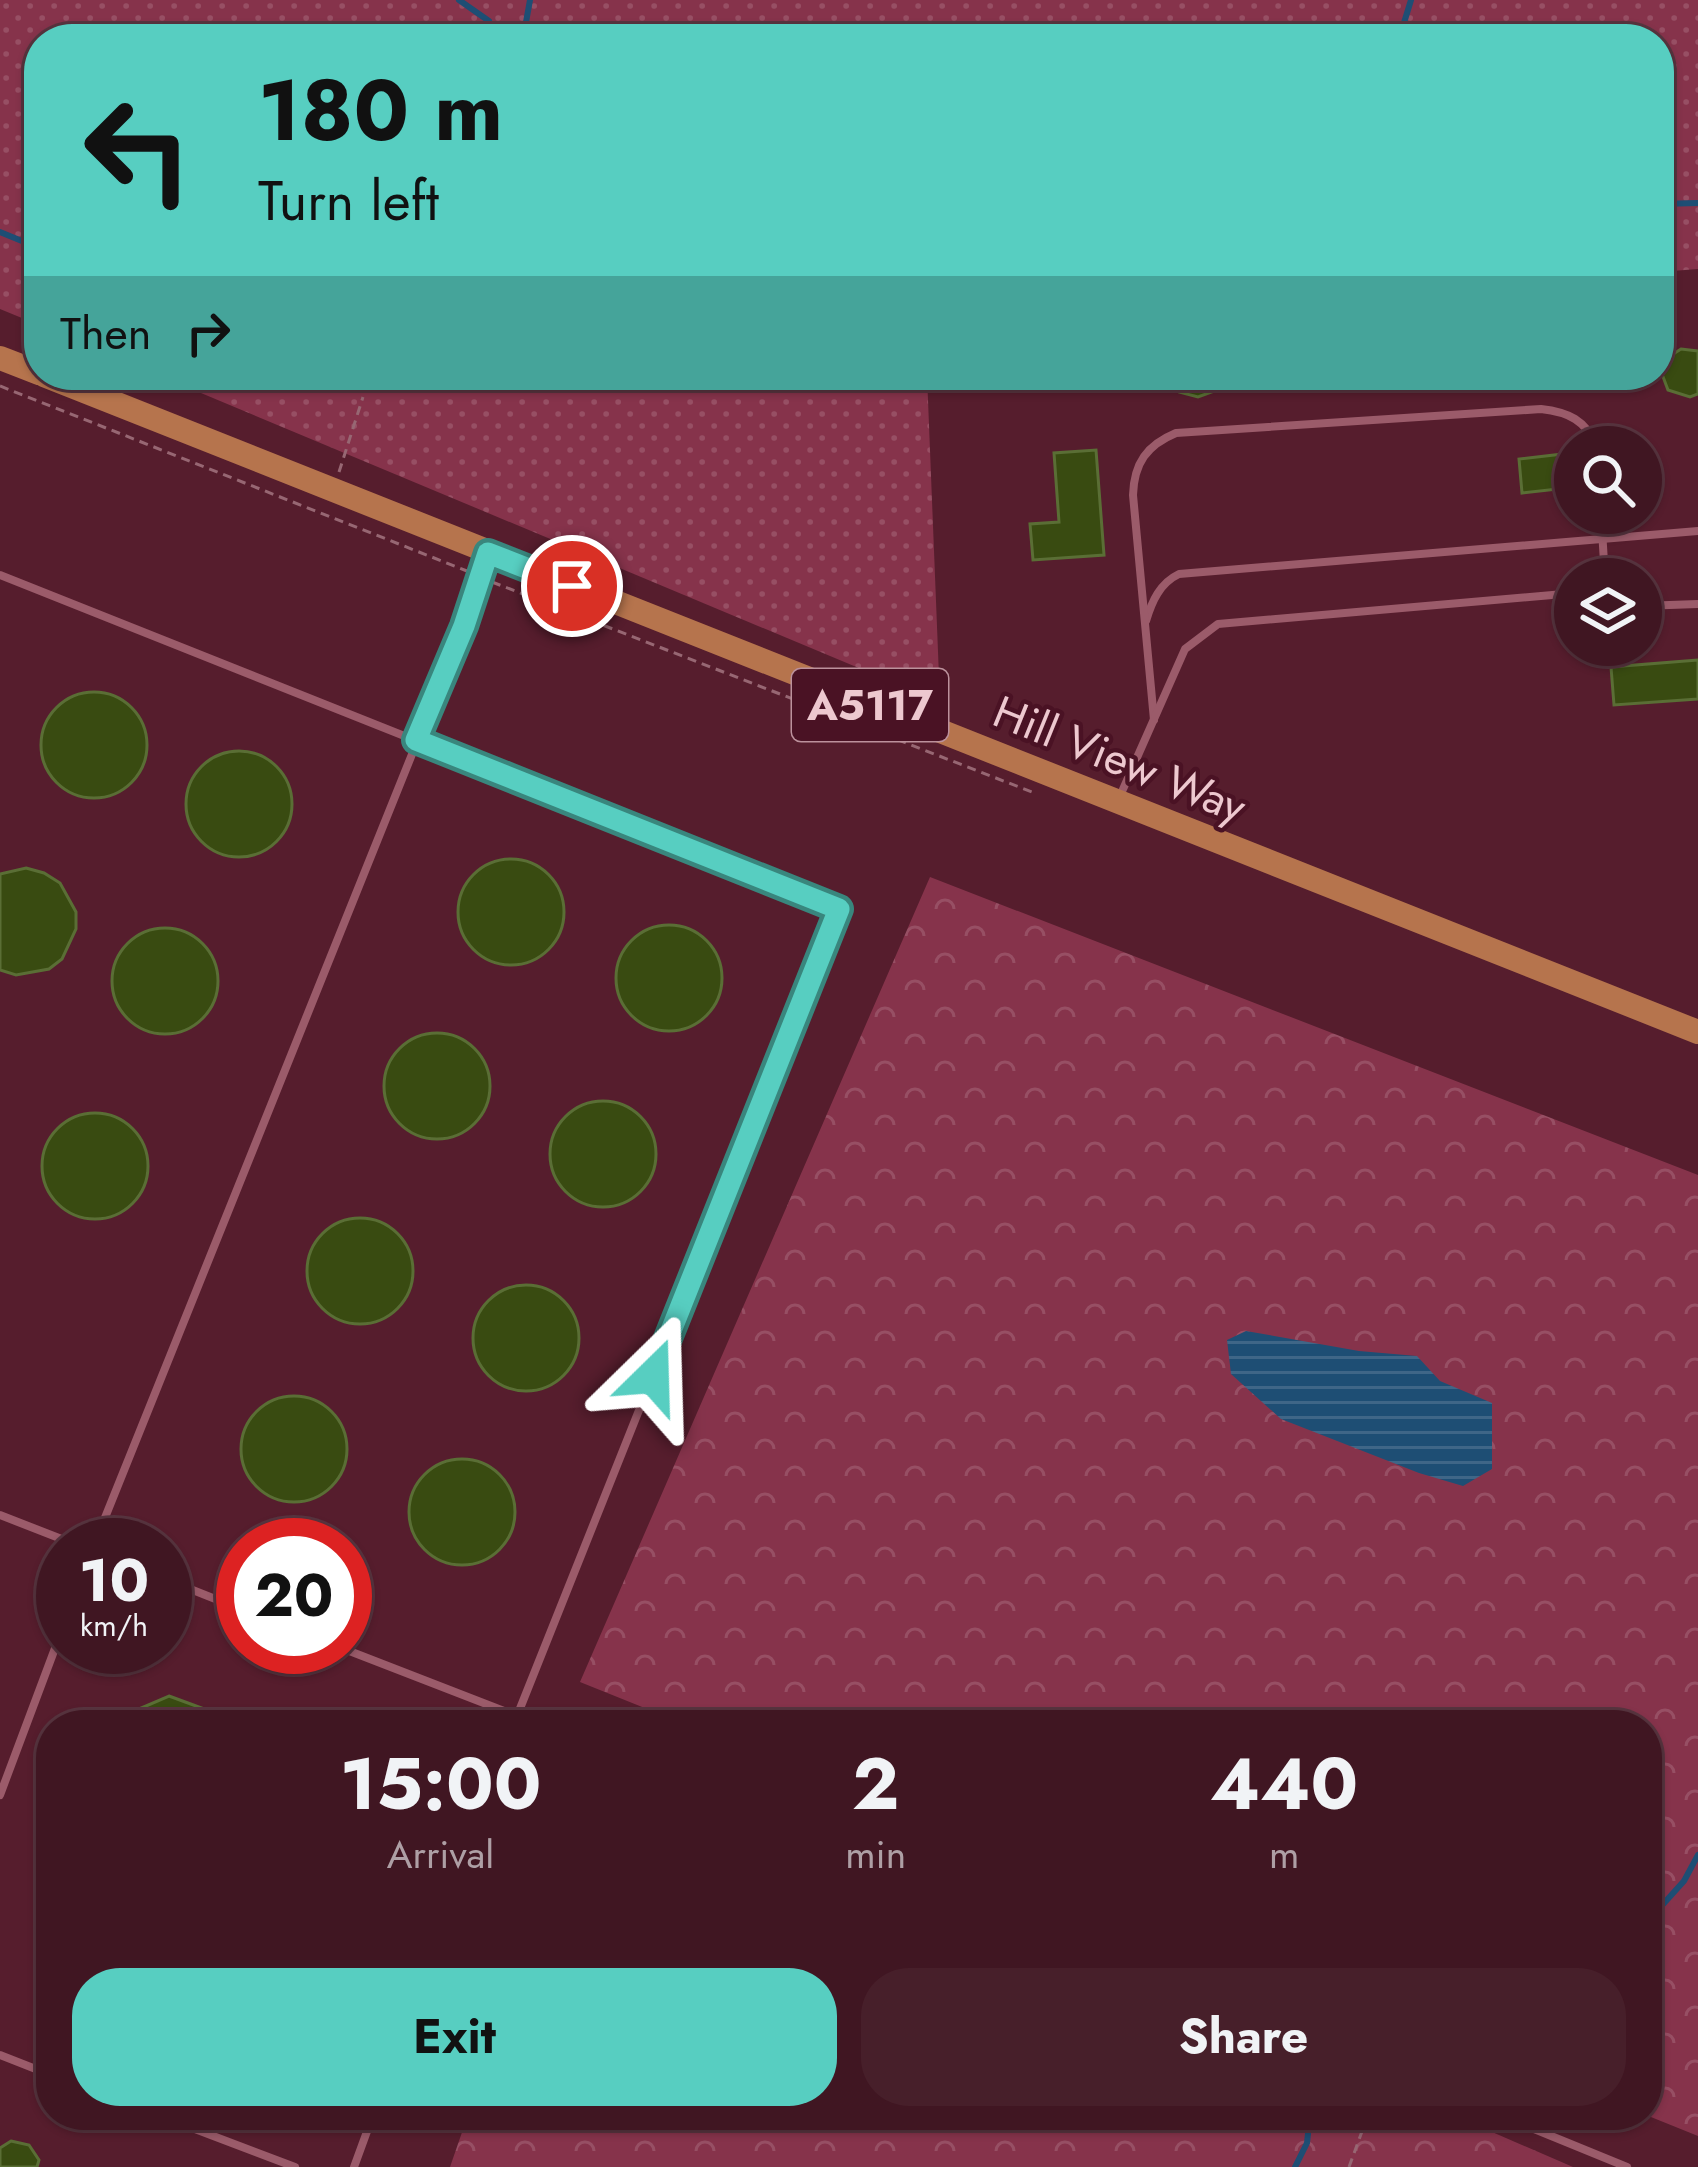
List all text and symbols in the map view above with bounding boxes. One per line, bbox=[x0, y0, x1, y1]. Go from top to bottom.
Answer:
text: 180 m bbox=[258, 50, 503, 172]
icon: left bbox=[60, 72, 216, 228]
text: Turn left bbox=[258, 162, 439, 240]
icon: right bbox=[175, 300, 241, 366]
text: Then bbox=[60, 301, 151, 366]
map controls bbox=[1554, 426, 1662, 666]
button: search bbox=[1554, 426, 1662, 534]
pin bbox=[521, 535, 623, 637]
icon: arrive bbox=[539, 553, 605, 619]
button: layers bbox=[1554, 558, 1662, 666]
road number: A5117 bbox=[792, 669, 948, 741]
street label: Hill View Way bbox=[984, 679, 1256, 840]
position arrow bbox=[590, 1313, 716, 1439]
speed limit sign: 20 bbox=[216, 1518, 372, 1674]
text: 10 bbox=[79, 1537, 149, 1624]
text: km/h bbox=[80, 1604, 148, 1647]
text: 15:00 bbox=[340, 1732, 541, 1836]
text: 2 bbox=[852, 1732, 899, 1836]
text: 440 bbox=[1210, 1732, 1358, 1836]
text: Arrival bbox=[387, 1826, 494, 1883]
text: min bbox=[845, 1826, 906, 1883]
text: m bbox=[1269, 1826, 1299, 1883]
button: Exit bbox=[72, 1968, 837, 2106]
button: Share bbox=[861, 1968, 1626, 2106]

